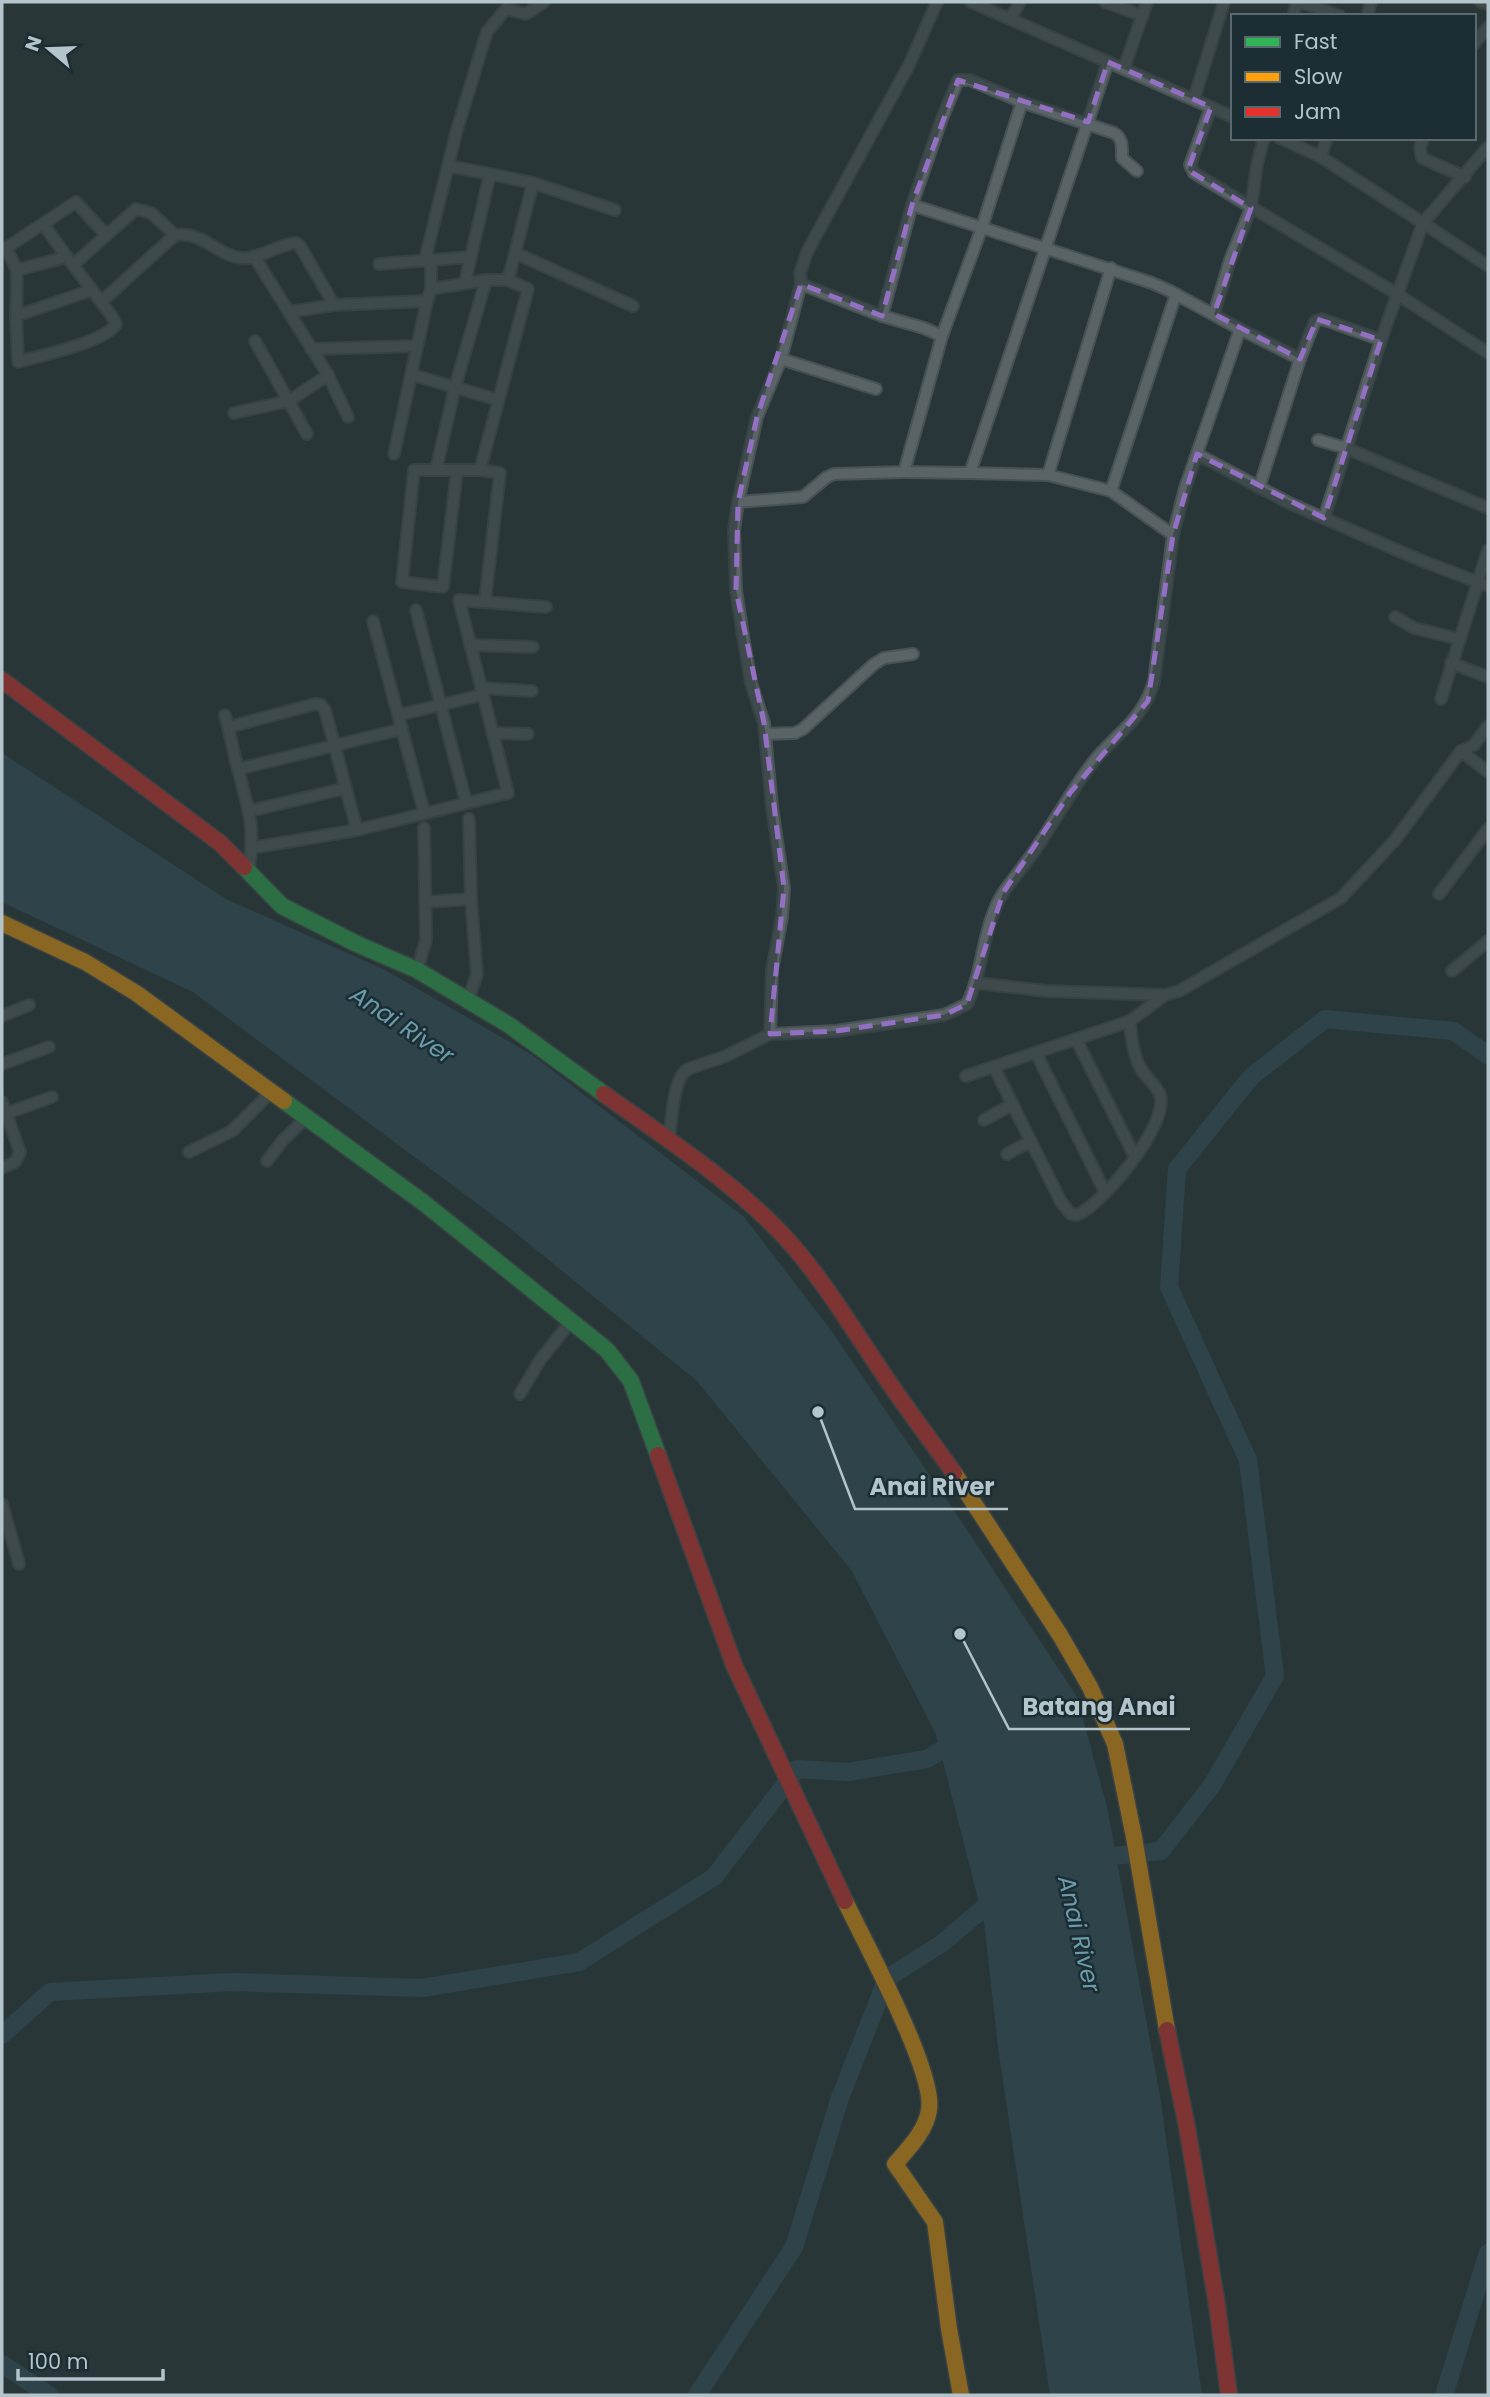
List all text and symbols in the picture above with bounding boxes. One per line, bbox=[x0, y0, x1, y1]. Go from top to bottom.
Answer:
north arrow bbox=[14, 14, 84, 84]
legend bbox=[1231, 14, 1476, 140]
text: Fast bbox=[1294, 27, 1337, 56]
text: N bbox=[18, 32, 48, 55]
text: Slow bbox=[1294, 62, 1342, 91]
text: Jam bbox=[1294, 97, 1341, 126]
water label: Anai River bbox=[343, 977, 462, 1072]
callout: Anai River bbox=[855, 1464, 1008, 1509]
text: Anai River bbox=[869, 1470, 995, 1503]
callout: Batang Anai bbox=[1009, 1684, 1190, 1729]
text: Batang Anai bbox=[1023, 1690, 1175, 1723]
water label: Anai River bbox=[1050, 1871, 1109, 1996]
scale bar bbox=[18, 2338, 163, 2382]
text: 100 m bbox=[28, 2347, 88, 2376]

